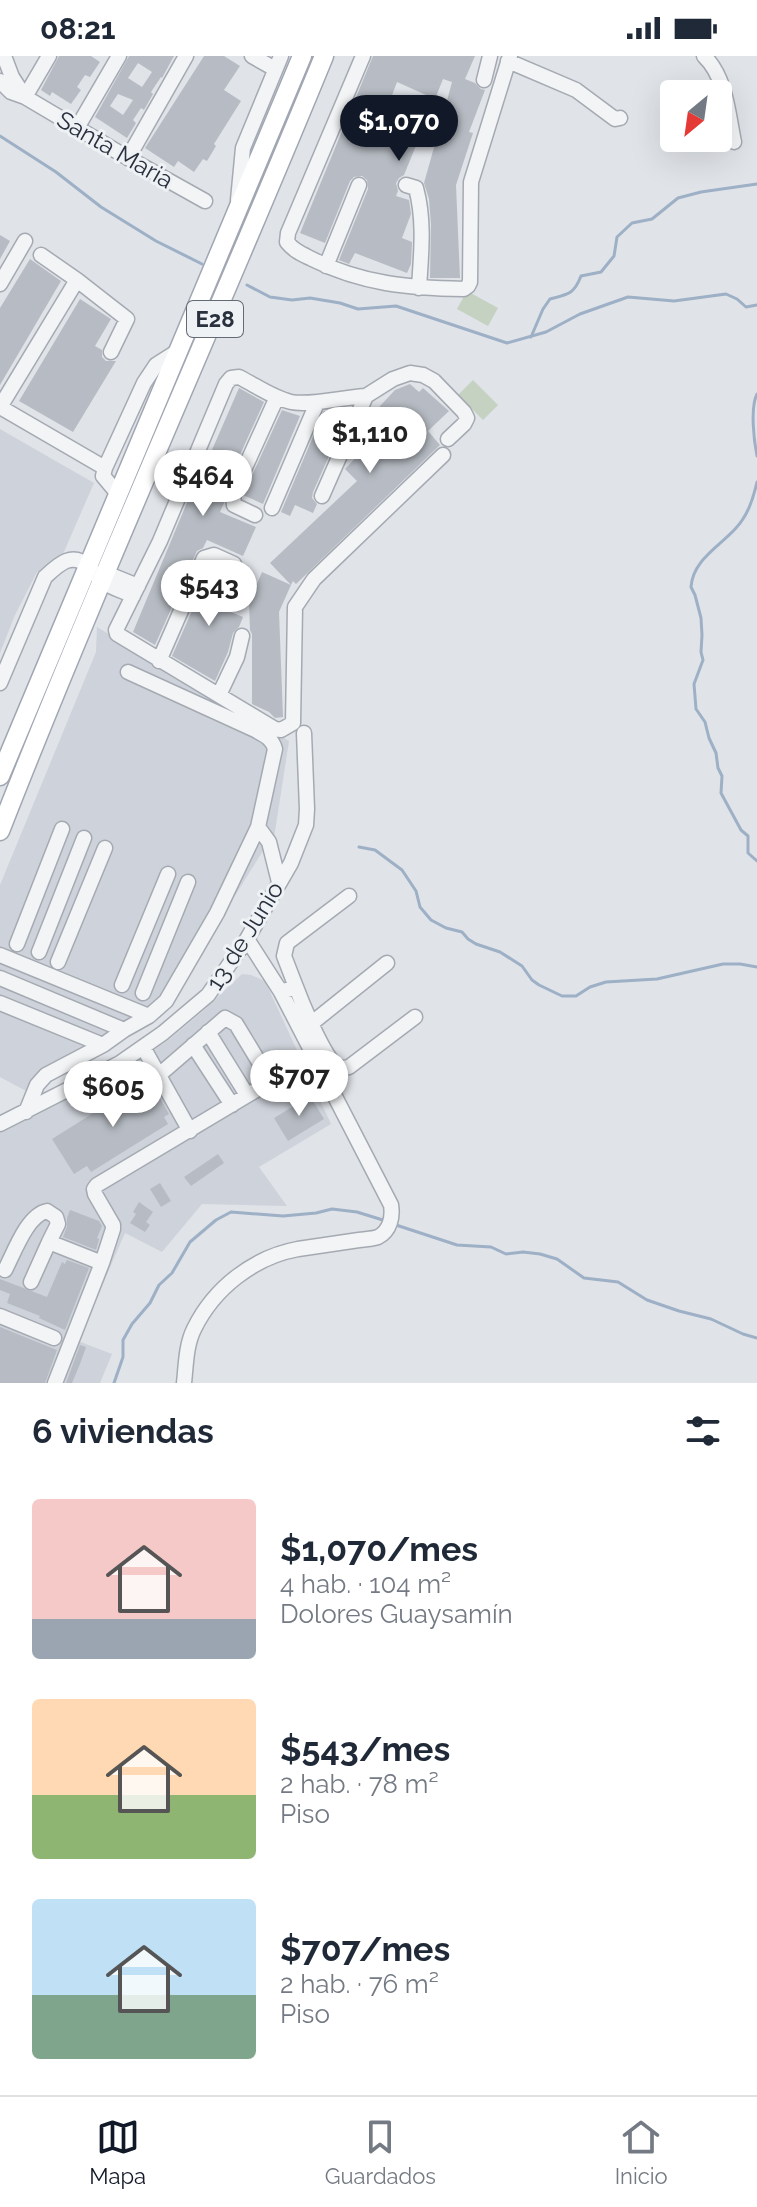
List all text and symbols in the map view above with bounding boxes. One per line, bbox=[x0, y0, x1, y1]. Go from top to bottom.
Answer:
text: 08:21 bbox=[40, 11, 116, 46]
north arrow bbox=[660, 80, 732, 152]
map controls bbox=[660, 80, 732, 152]
pin: $1,070 bbox=[334, 95, 464, 163]
street label: Santa Maria bbox=[52, 105, 179, 195]
text: $1,070 bbox=[358, 106, 440, 136]
road number: E28 bbox=[187, 301, 243, 337]
pin: $1,110 bbox=[305, 407, 435, 475]
text: $1,110 bbox=[331, 418, 409, 448]
pin: $464 bbox=[156, 450, 250, 518]
text: $464 bbox=[172, 461, 234, 491]
pin: $543 bbox=[162, 560, 256, 628]
text: $543 bbox=[179, 571, 239, 601]
street label: 13 de Junio bbox=[200, 876, 289, 996]
pin: $707 bbox=[252, 1050, 346, 1118]
pin: $605 bbox=[66, 1061, 160, 1129]
text: $707 bbox=[268, 1061, 330, 1091]
text: $605 bbox=[82, 1072, 144, 1102]
icon: filters bbox=[681, 1409, 725, 1453]
text: 6 viviendas bbox=[32, 1411, 214, 1451]
text: $1,070/mes bbox=[280, 1529, 478, 1569]
icon: home bbox=[96, 1531, 192, 1627]
text: 4 hab. · 104 m² bbox=[280, 1569, 451, 1599]
text: Dolores Guaysamín bbox=[280, 1599, 513, 1629]
text: $543/mes bbox=[280, 1729, 450, 1769]
icon: home bbox=[96, 1731, 192, 1827]
text: 2 hab. · 78 m² bbox=[280, 1769, 439, 1799]
text: Piso bbox=[280, 1799, 330, 1829]
text: $707/mes bbox=[280, 1929, 450, 1969]
icon: home bbox=[96, 1931, 192, 2027]
text: 2 hab. · 76 m² bbox=[280, 1969, 439, 1999]
text: Piso bbox=[280, 1999, 330, 2029]
tab: Mapa bbox=[89, 2115, 146, 2189]
tab: Guardados bbox=[325, 2115, 436, 2189]
tab: Inicio bbox=[615, 2115, 668, 2189]

